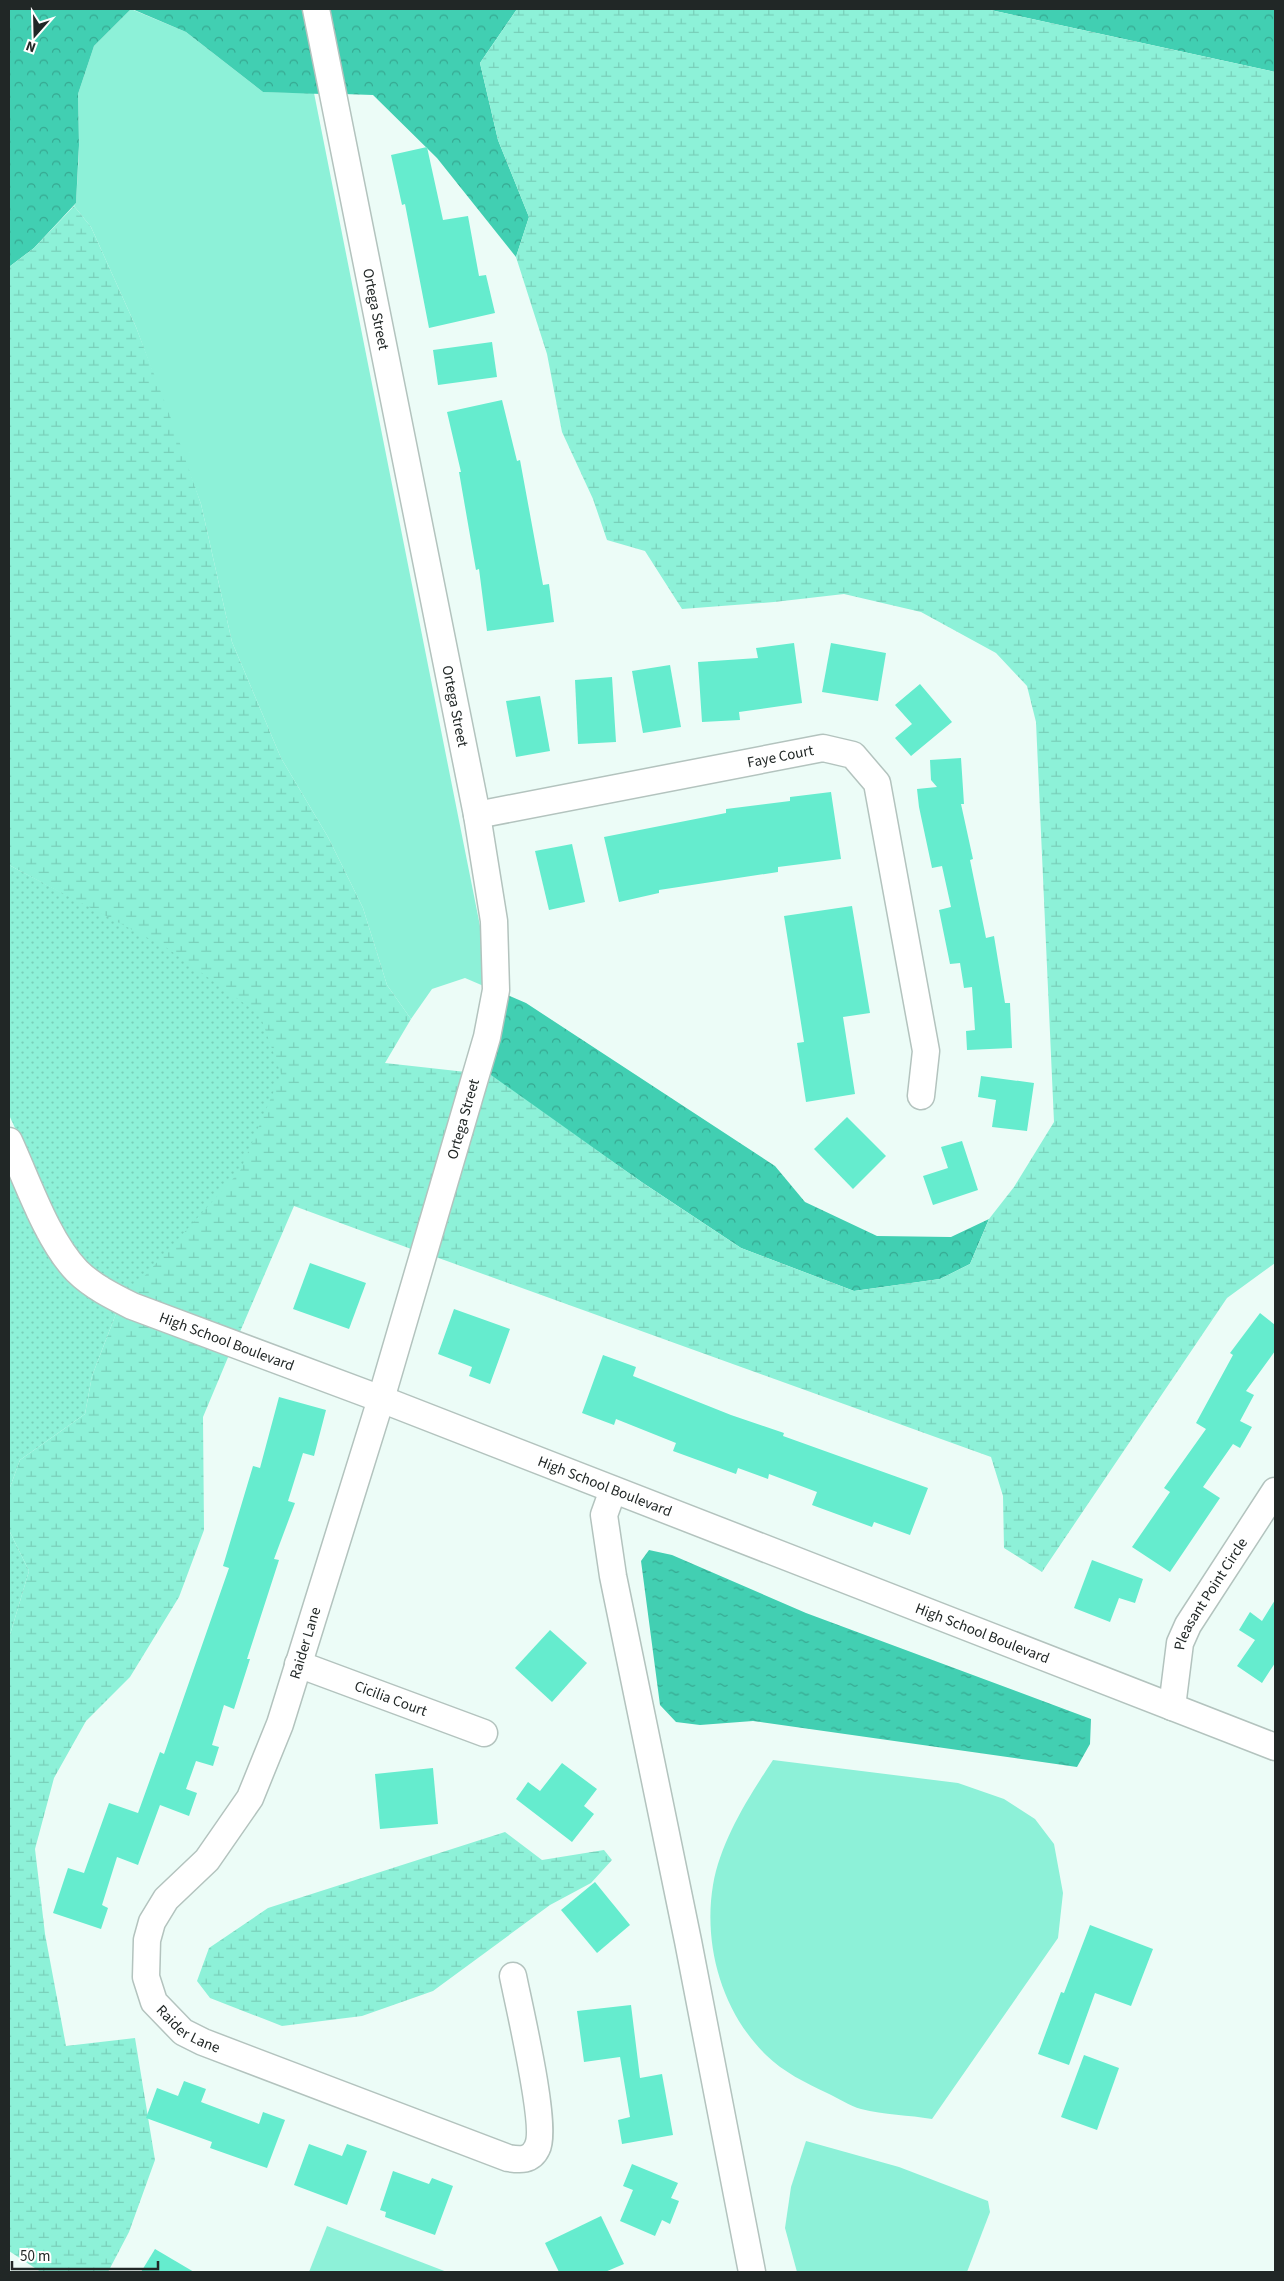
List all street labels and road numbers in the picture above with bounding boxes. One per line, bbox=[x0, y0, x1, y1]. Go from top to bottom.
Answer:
street label: Ortega Street bbox=[357, 266, 394, 352]
street label: Ortega Street bbox=[436, 664, 473, 749]
street label: Faye Court bbox=[746, 740, 815, 773]
street label: Ortega Street bbox=[442, 1076, 485, 1162]
street label: High School Boulevard bbox=[156, 1307, 297, 1377]
street label: High School Boulevard bbox=[535, 1451, 675, 1522]
street label: Pleasant Point Circle bbox=[1169, 1534, 1253, 1651]
street label: High School Boulevard bbox=[912, 1598, 1052, 1669]
street label: Raider Lane bbox=[285, 1605, 326, 1682]
street label: Cicilia Court bbox=[351, 1676, 430, 1722]
street label: Raider Lane bbox=[151, 2000, 223, 2059]

